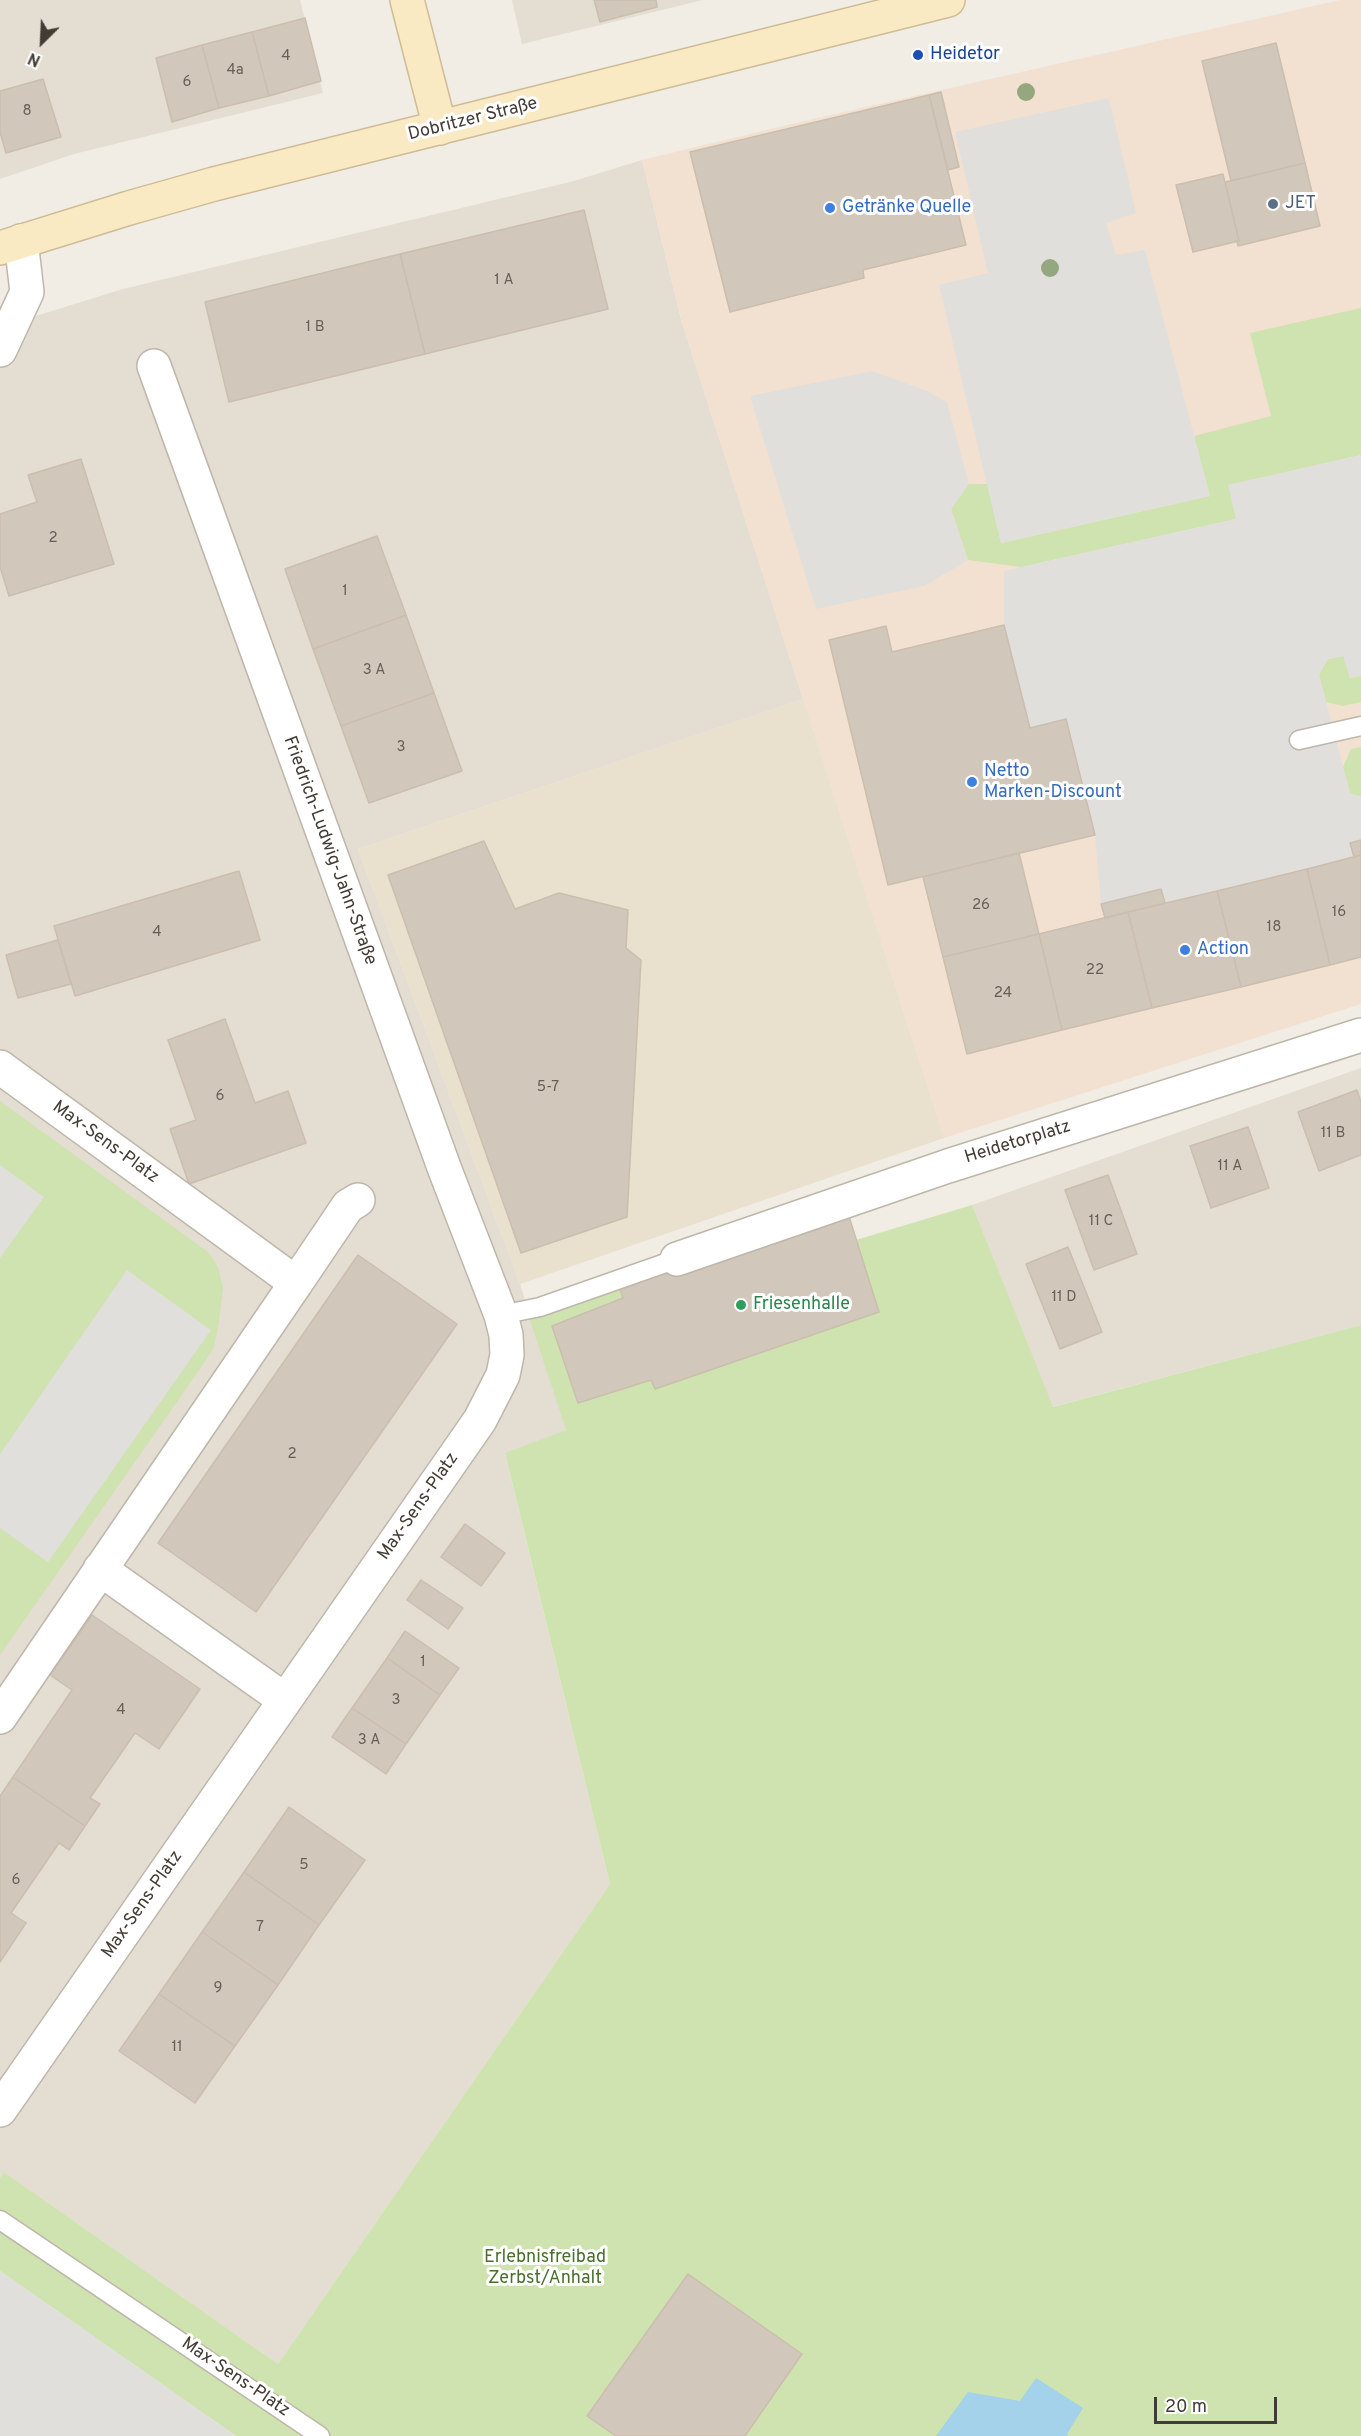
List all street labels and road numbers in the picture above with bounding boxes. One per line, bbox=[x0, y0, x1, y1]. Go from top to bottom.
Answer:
street label: Dobritzer Straße bbox=[406, 93, 540, 147]
street label: Friedrich-Ludwig-Jahn-Straße bbox=[277, 734, 381, 968]
street label: Max-Sens-Platz bbox=[48, 1097, 162, 1189]
street label: Heidetorplatz bbox=[962, 1117, 1074, 1169]
street label: Max-Sens-Platz bbox=[374, 1449, 464, 1565]
street label: Max-Sens-Platz bbox=[98, 1847, 188, 1963]
street label: Max-Sens-Platz bbox=[177, 2334, 293, 2422]

